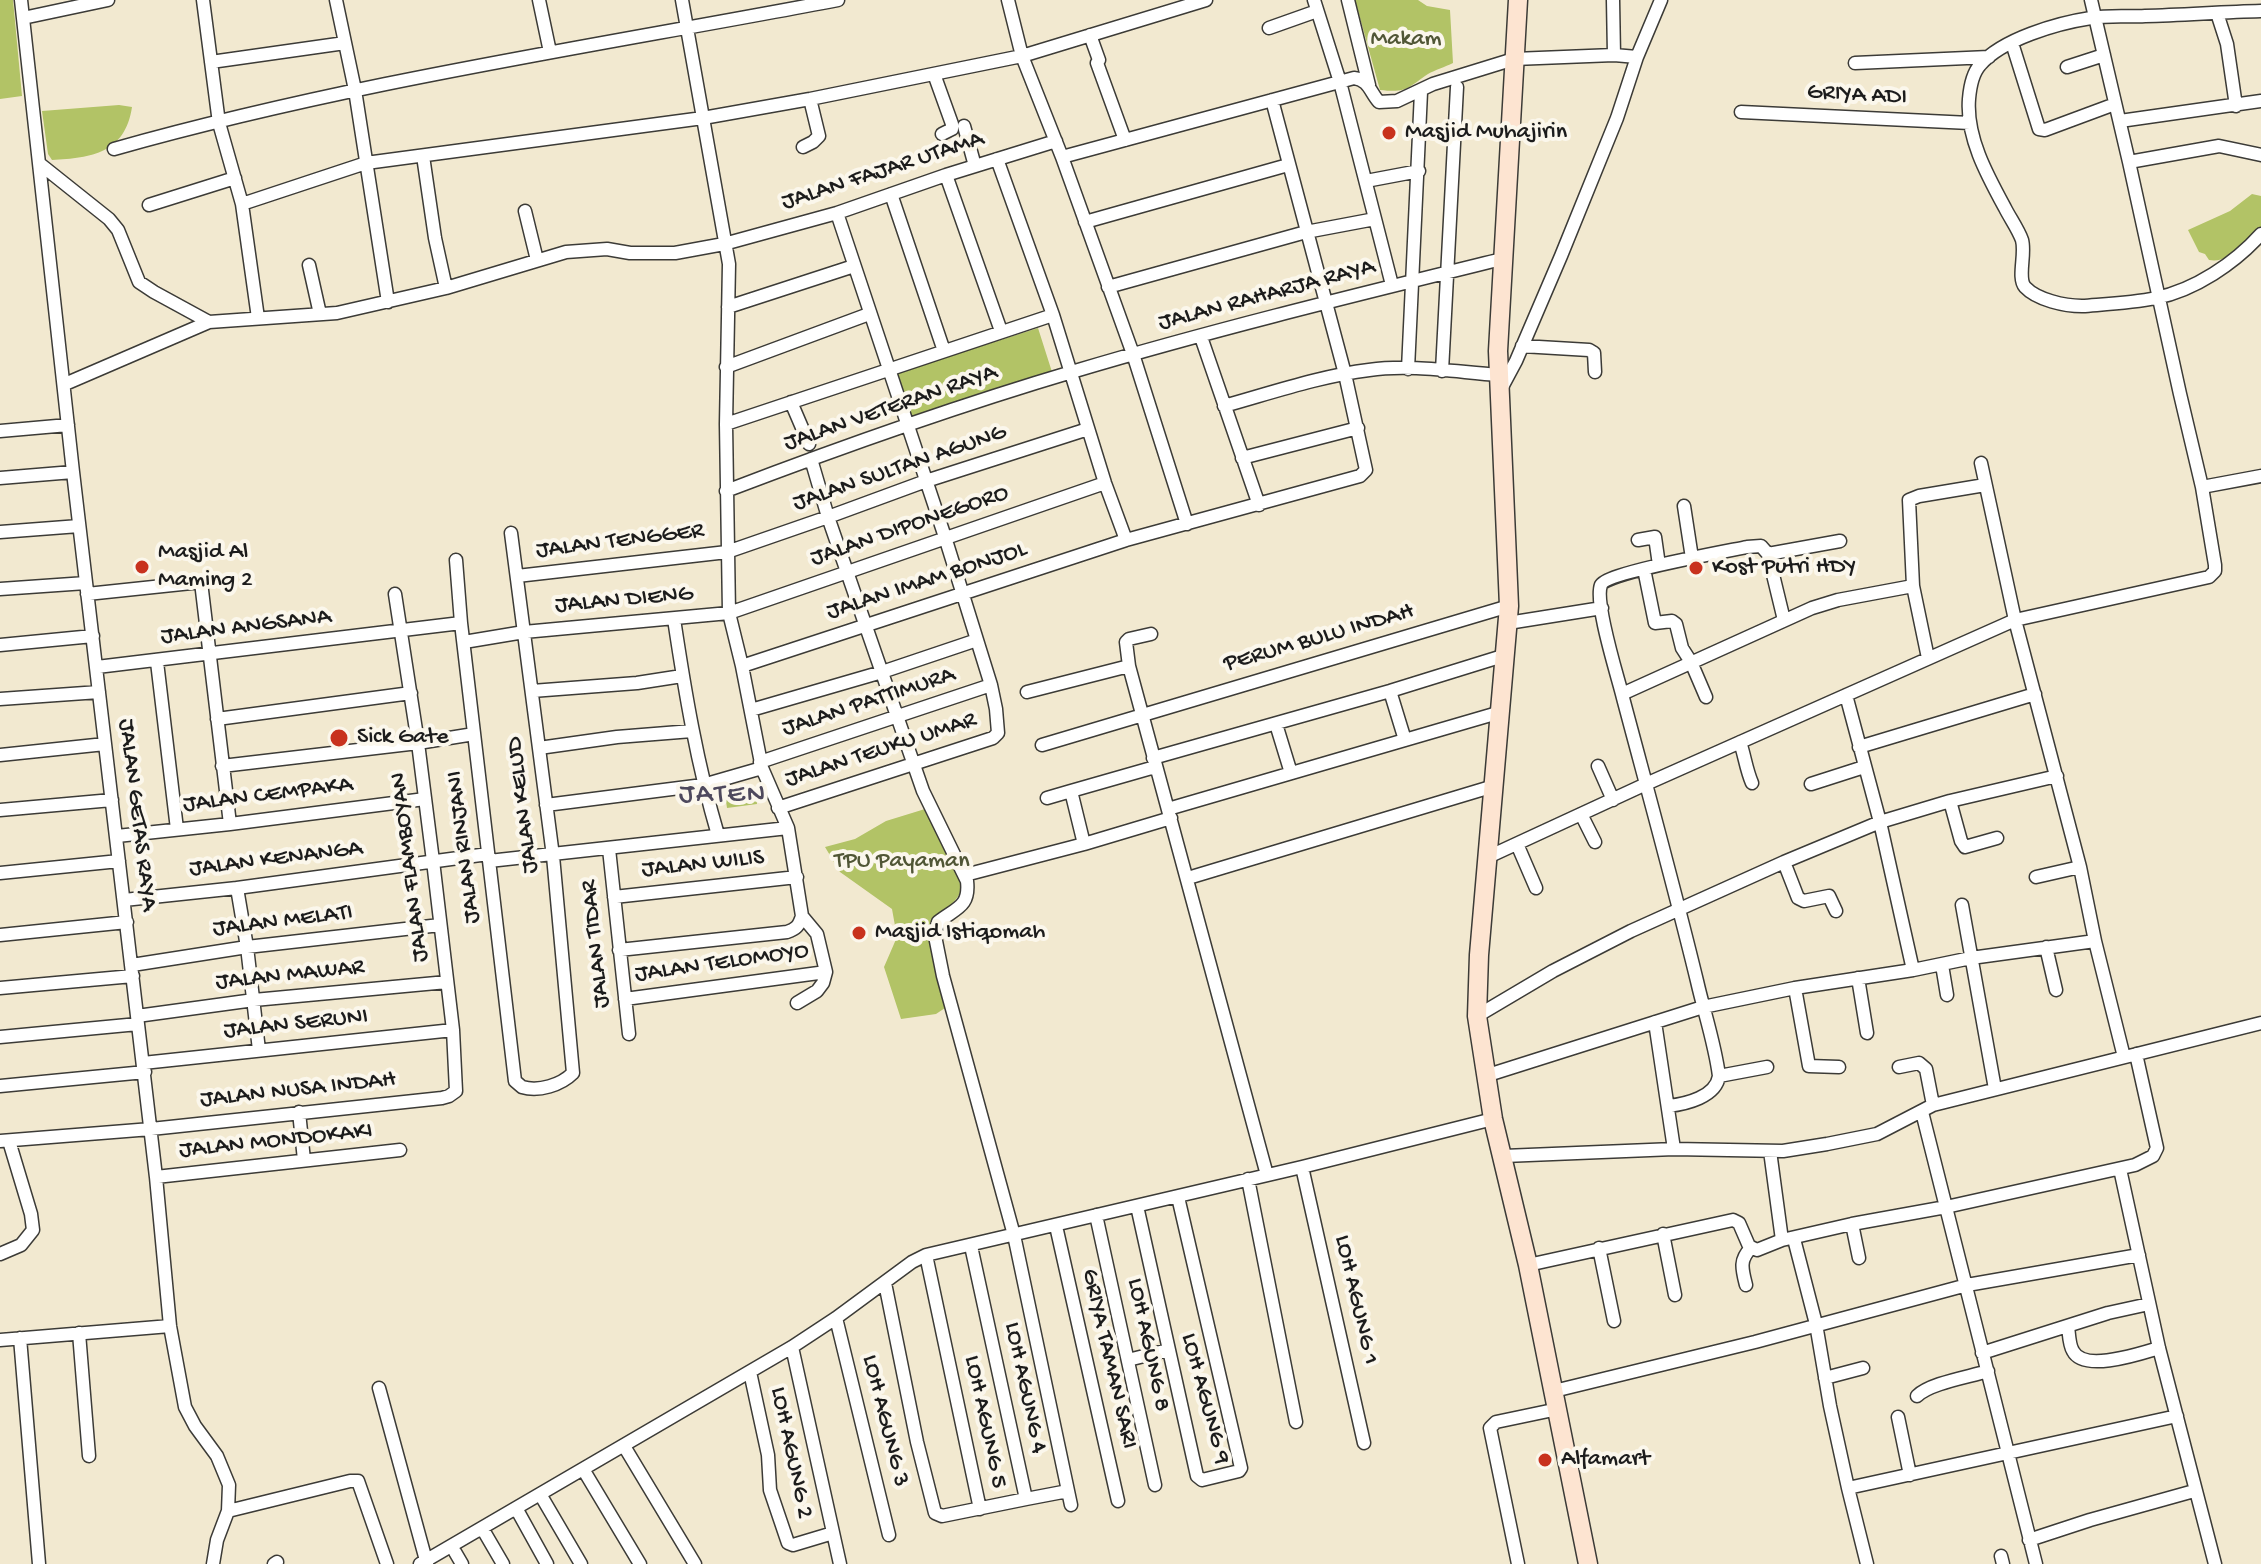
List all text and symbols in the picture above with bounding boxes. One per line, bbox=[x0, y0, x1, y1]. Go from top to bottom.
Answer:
park label: Makam bbox=[1370, 26, 1442, 54]
street label: GRIYA ADI bbox=[1806, 79, 1908, 113]
place label: Masjid Muhajirin bbox=[1405, 119, 1567, 147]
marker: Masjid Muhajirin bbox=[1380, 124, 1398, 142]
street label: JALAN FAJAR UTAMA bbox=[778, 126, 988, 218]
street label: JALAN RAHARJA RAYA bbox=[1156, 253, 1378, 339]
street label: JALAN VETERAN RAYA bbox=[781, 359, 1001, 459]
street label: JALAN SULTAN AGUNG bbox=[790, 419, 1010, 519]
street label: JALAN DIPONEGORO bbox=[807, 480, 1013, 574]
street label: JALAN TENGGER bbox=[534, 517, 706, 567]
street label: JALAN IMAM BONJOL bbox=[823, 536, 1031, 628]
place label: Masjid Al Maming 2 bbox=[158, 539, 253, 595]
place label: Kost Putri HDY bbox=[1712, 554, 1856, 582]
marker: Masjid Al Maming 2 bbox=[133, 558, 151, 576]
marker: Kost Putri HDY bbox=[1687, 559, 1705, 577]
street label: JALAN DIENG bbox=[554, 581, 694, 621]
street label: PERUM BULU INDAH bbox=[1221, 598, 1417, 680]
street label: JALAN ANGSANA bbox=[159, 603, 333, 653]
street label: JALAN PATTIMURA bbox=[779, 661, 959, 745]
street label: JALAN TEUKU UMAR bbox=[782, 707, 980, 795]
street label: JALAN GETAS RAYA bbox=[110, 717, 162, 913]
place label: Sick Gate bbox=[357, 724, 449, 752]
marker: Sick Gate bbox=[328, 727, 350, 749]
street label: JALAN KELUD bbox=[501, 735, 547, 875]
street label: JALAN RINJANI bbox=[441, 769, 489, 925]
street label: JALAN CEMPAKA bbox=[182, 771, 354, 821]
street label: JALAN FLAMBOYAN bbox=[385, 771, 437, 963]
district label: JATEN bbox=[679, 780, 767, 814]
street label: JALAN KENANGA bbox=[188, 835, 364, 885]
street label: JALAN WILIS bbox=[640, 844, 766, 886]
park label: TPU Payaman bbox=[834, 848, 970, 876]
street label: JALAN TIDAR bbox=[576, 879, 618, 1009]
street label: JALAN MELATI bbox=[211, 899, 355, 945]
place label: Masjid Istiqomah bbox=[875, 919, 1045, 947]
marker: Masjid Istiqomah bbox=[850, 924, 868, 942]
street label: JALAN TELOMOYO bbox=[633, 938, 811, 990]
street label: JALAN MAWAR bbox=[214, 954, 366, 998]
street label: JALAN SERUNI bbox=[222, 1003, 370, 1047]
street label: JALAN NUSA INDAH bbox=[199, 1066, 397, 1116]
street label: JALAN MONDOKAKI bbox=[178, 1118, 374, 1166]
street label: LOH AGUNG 1 bbox=[1326, 1232, 1384, 1368]
street label: GRIYA TAMAN SARI bbox=[1073, 1266, 1143, 1452]
street label: LOH AGUNG 8 bbox=[1119, 1276, 1175, 1414]
street label: LOH AGUNG 4 bbox=[996, 1320, 1052, 1456]
street label: LOH AGUNG 9 bbox=[1173, 1330, 1235, 1468]
street label: LOH AGUNG 3 bbox=[854, 1352, 914, 1490]
street label: LOH AGUNG 5 bbox=[956, 1353, 1012, 1491]
street label: LOH AGUNG 2 bbox=[762, 1384, 818, 1522]
place label: Alfamart bbox=[1561, 1446, 1650, 1474]
marker: Alfamart bbox=[1536, 1451, 1554, 1469]

